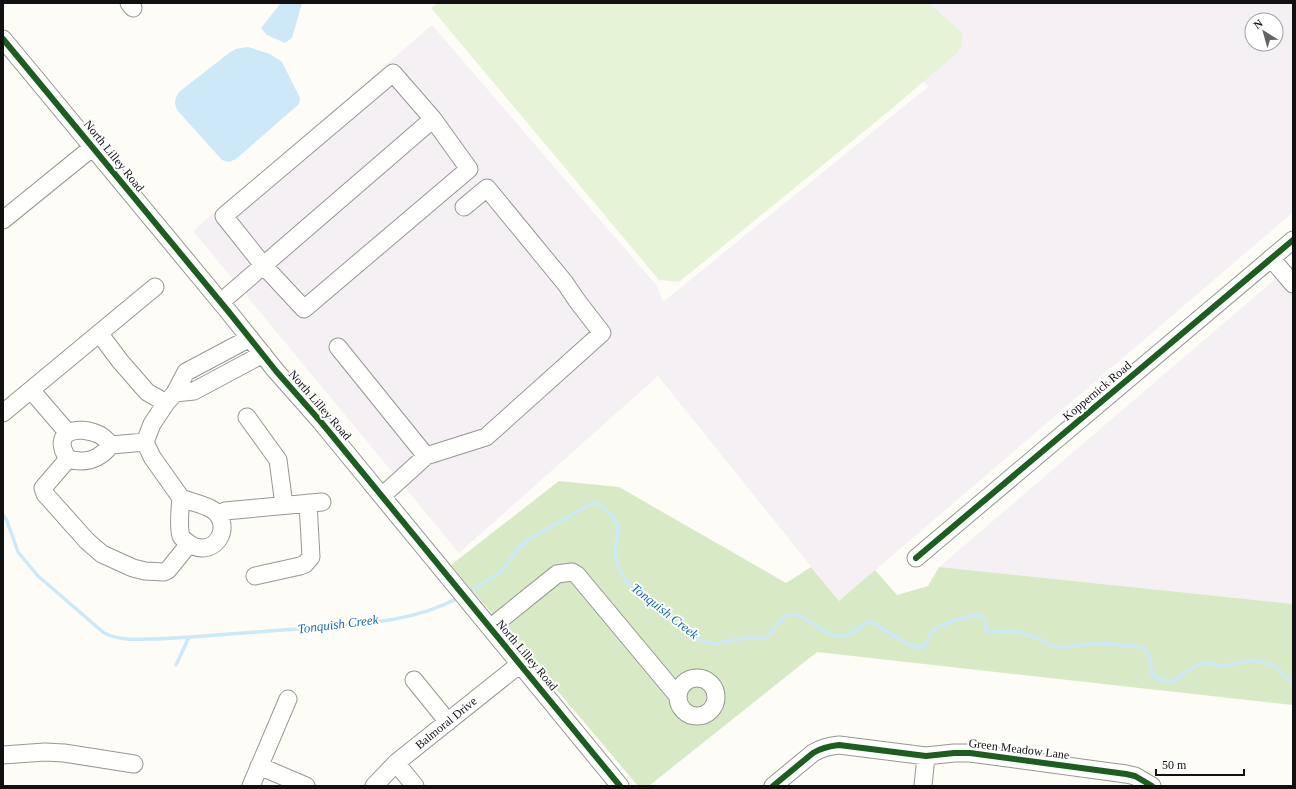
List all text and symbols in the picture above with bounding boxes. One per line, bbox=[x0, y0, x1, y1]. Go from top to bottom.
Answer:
north arrow bbox=[1244, 12, 1284, 52]
text: N bbox=[1251, 17, 1265, 31]
street label: North Lilley Road bbox=[81, 117, 147, 195]
street label: Koppernick Road bbox=[1060, 358, 1134, 424]
street label: North Lilley Road bbox=[286, 367, 354, 443]
water label: Tonquish Creek bbox=[628, 580, 702, 642]
water label: Tonquish Creek bbox=[297, 612, 379, 636]
street label: North Lilley Road bbox=[493, 617, 561, 693]
street label: Balmoral Drive bbox=[412, 694, 480, 752]
street label: Green Meadow Lane bbox=[968, 736, 1070, 762]
scale bar bbox=[1156, 751, 1244, 777]
text: 50 m bbox=[1162, 758, 1187, 772]

